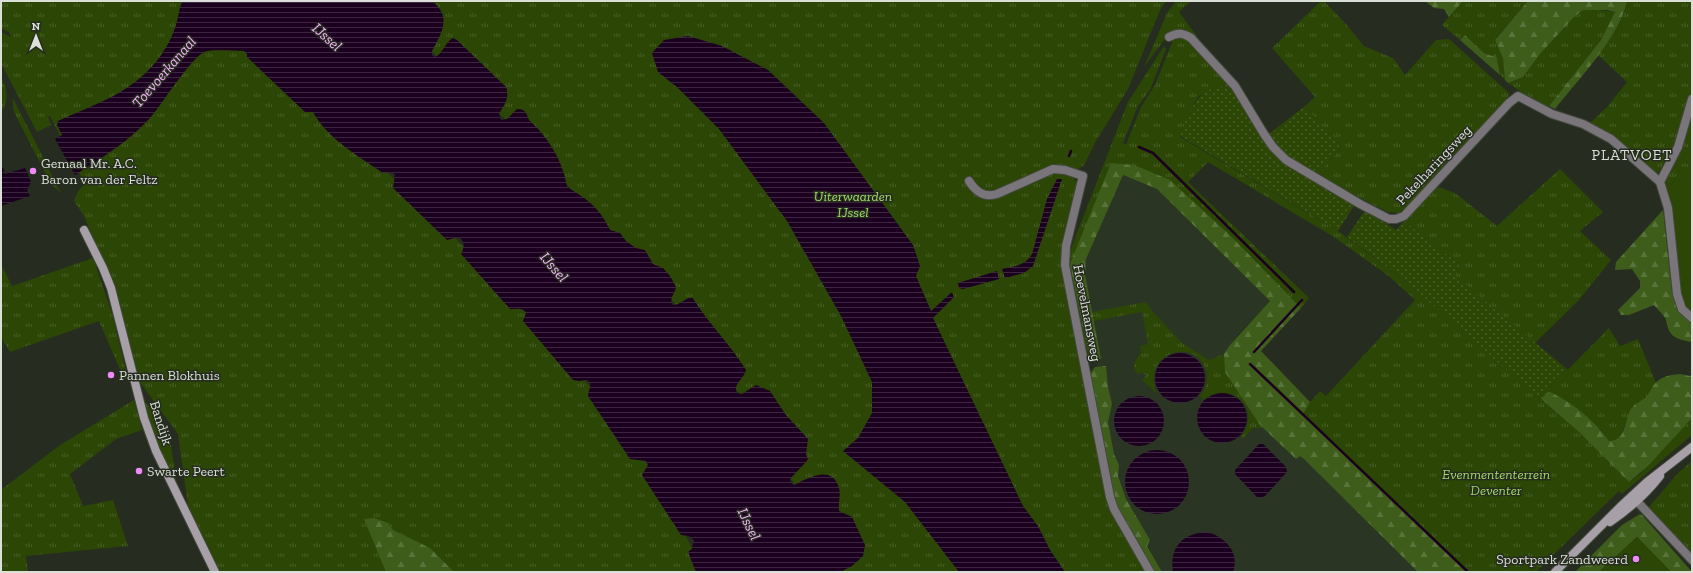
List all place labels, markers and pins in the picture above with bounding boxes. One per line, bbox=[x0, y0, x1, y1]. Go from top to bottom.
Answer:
place label: Gemaal Mr. A.C. Baron van der Feltz bbox=[41, 155, 158, 188]
marker: Gemaal Mr. A.C. Baron van der Feltz bbox=[28, 166, 38, 176]
place label: Pannen Blokhuis bbox=[119, 367, 220, 384]
marker: Pannen Blokhuis bbox=[106, 370, 116, 380]
place label: Swarte Peert bbox=[147, 463, 225, 480]
marker: Swarte Peert bbox=[134, 466, 144, 476]
place label: Sportpark Zandweerd bbox=[1496, 551, 1628, 568]
marker: Sportpark Zandweerd bbox=[1631, 554, 1641, 564]

